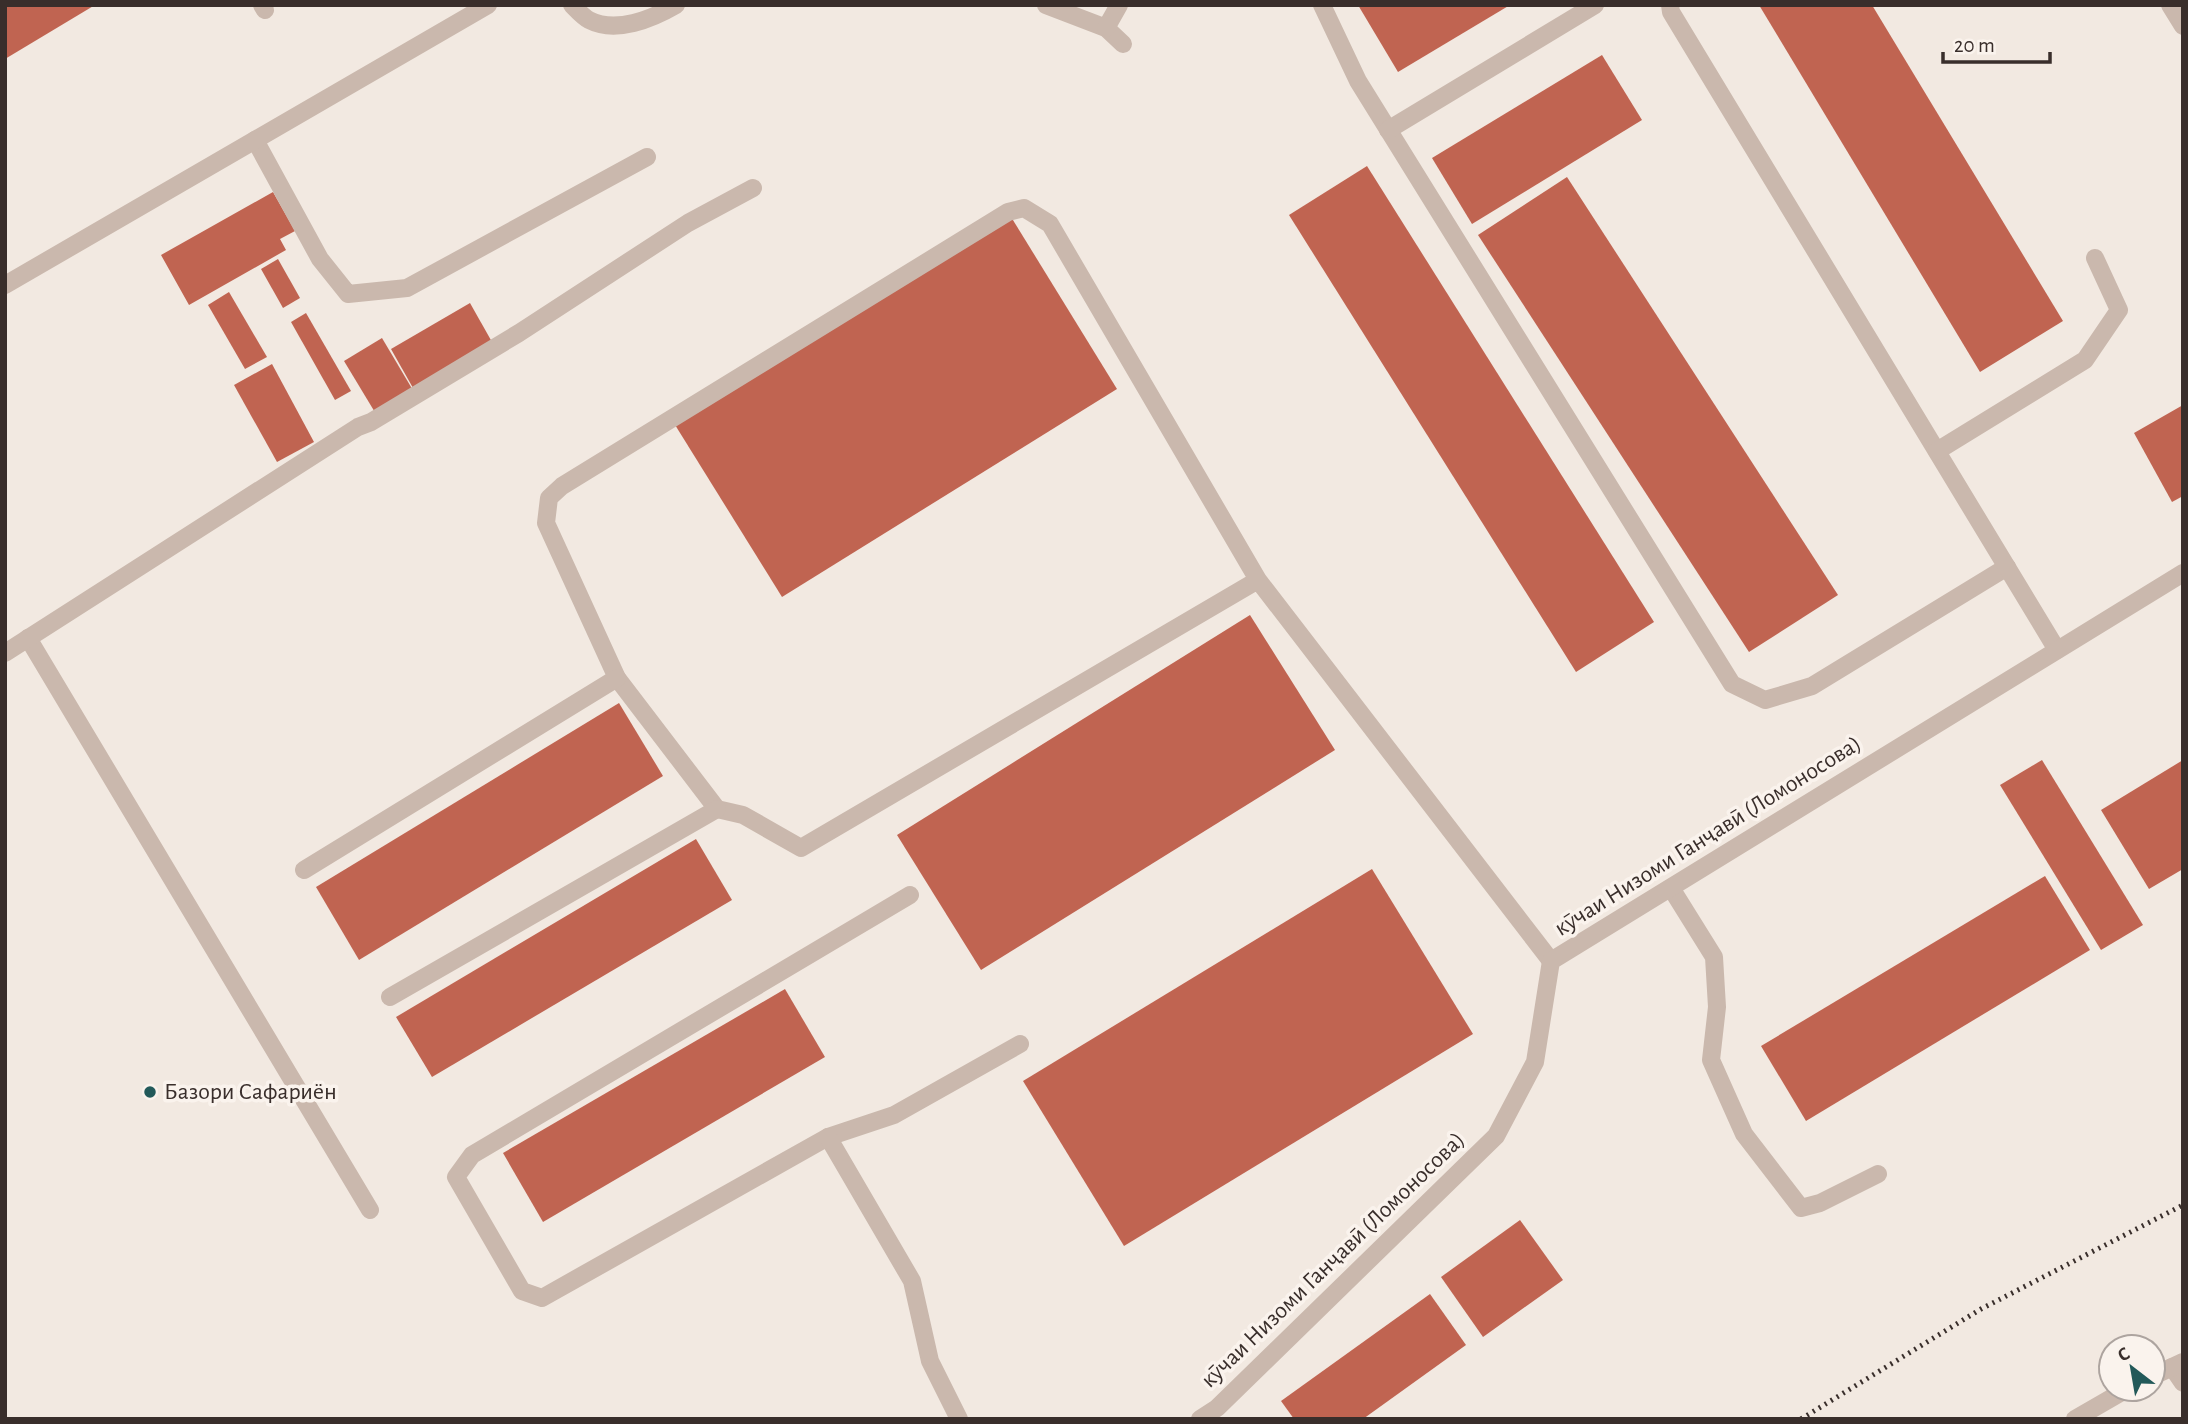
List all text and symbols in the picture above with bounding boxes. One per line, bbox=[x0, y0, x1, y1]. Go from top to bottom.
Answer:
scale bar bbox=[1943, 21, 2050, 65]
text: 20 m bbox=[1954, 35, 1995, 56]
street label: кӯчаи Низоми Ганҷавӣ (Ломоносова) bbox=[1550, 731, 1866, 941]
place label: Базори Сафариён bbox=[164, 1080, 337, 1104]
marker: Базори Сафариён bbox=[142, 1084, 158, 1100]
street label: кӯчаи Низоми Ганҷавӣ (Ломоносова) bbox=[1196, 1128, 1470, 1392]
north arrow bbox=[2097, 1333, 2167, 1403]
text: С bbox=[2115, 1344, 2133, 1366]

